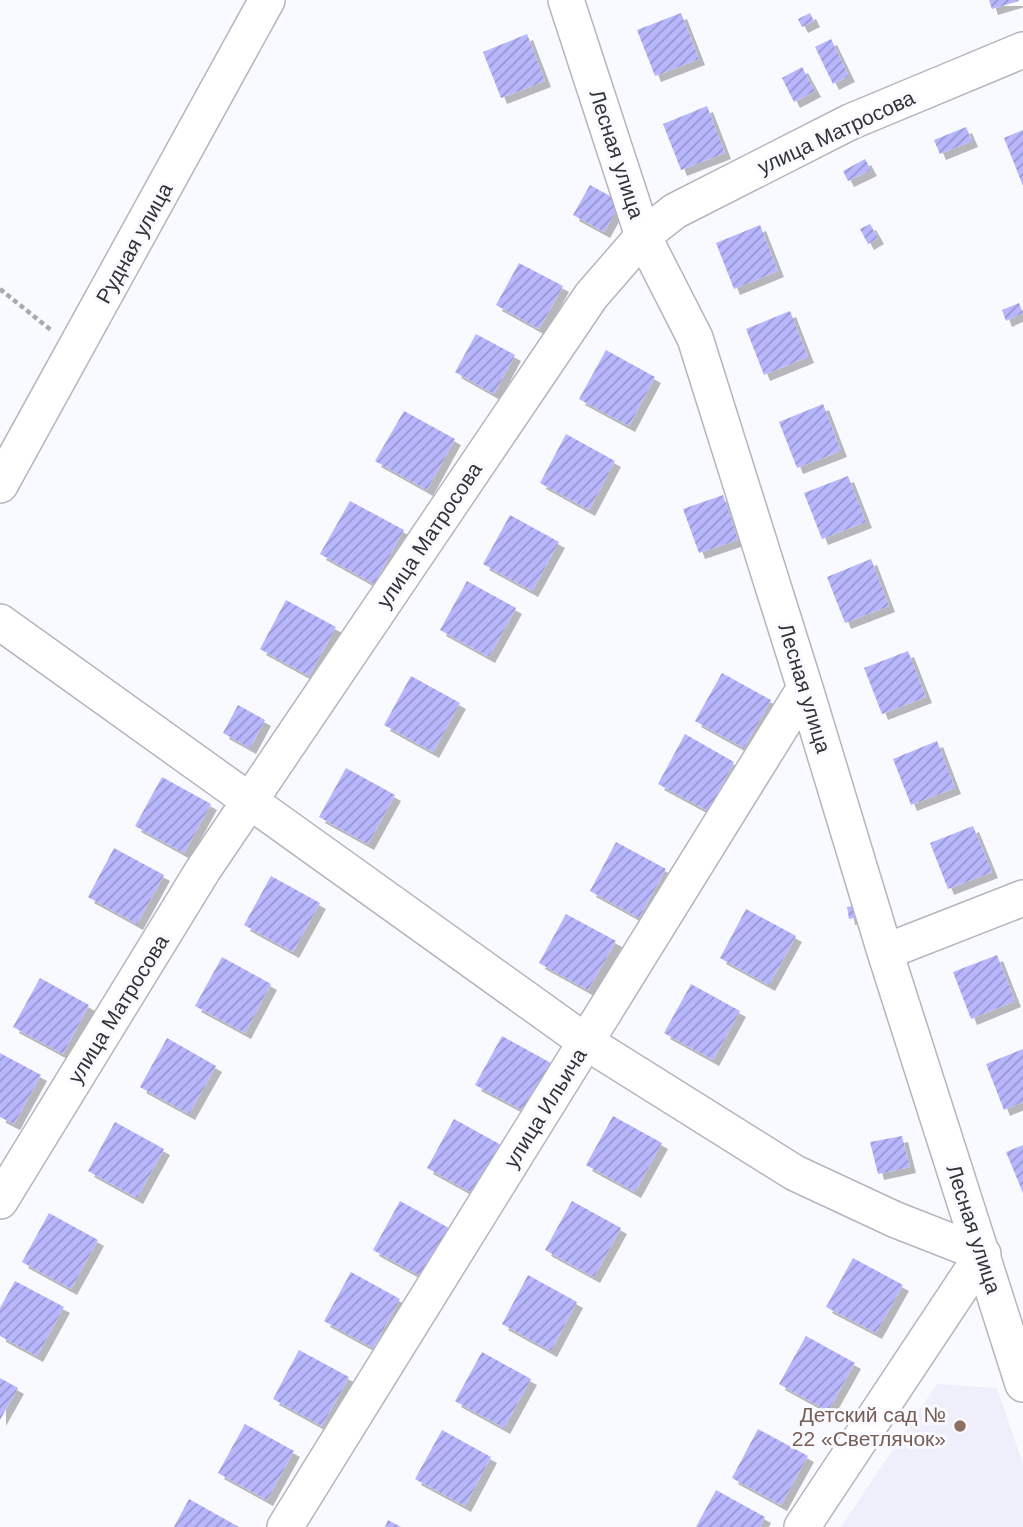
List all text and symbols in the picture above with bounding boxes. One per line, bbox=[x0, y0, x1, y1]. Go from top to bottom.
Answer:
street label: улица Матросова bbox=[754, 85, 918, 178]
street label: Лесная улица bbox=[585, 87, 649, 222]
street label: Рудная улица bbox=[91, 178, 177, 307]
street label: улица Матросова bbox=[372, 458, 486, 612]
street label: Лесная улица bbox=[774, 620, 836, 756]
street label: улица Матросова bbox=[63, 930, 173, 1087]
street label: улица Ильича bbox=[499, 1044, 591, 1172]
street label: Лесная улица bbox=[942, 1162, 1006, 1297]
place label: Детский сад № 22 «Светлячок» bbox=[792, 1403, 946, 1450]
marker: Детский сад № 22 «Светлячок» bbox=[952, 1418, 968, 1434]

